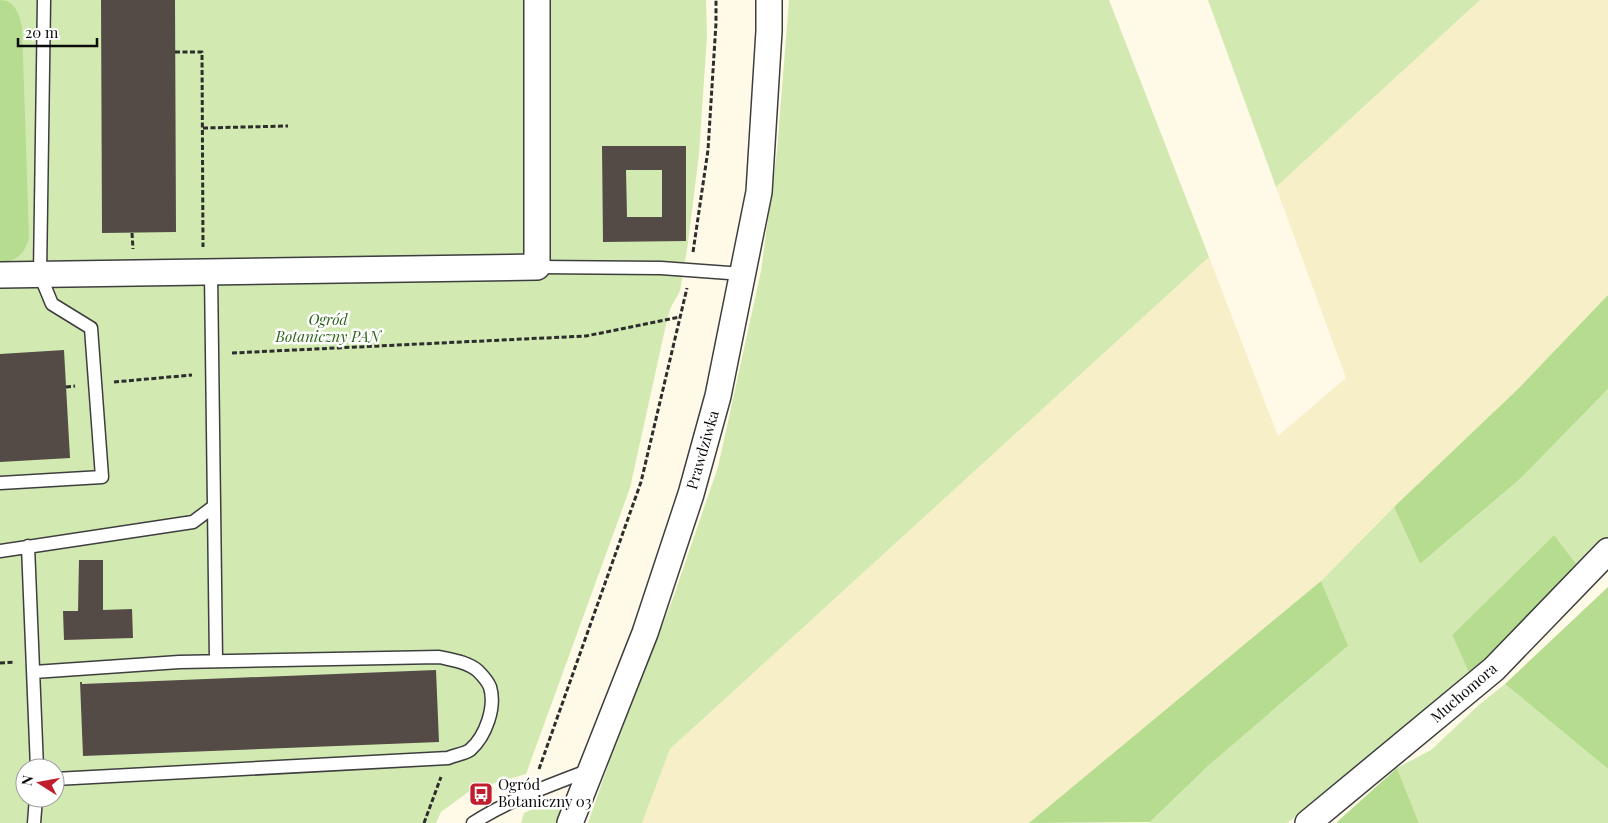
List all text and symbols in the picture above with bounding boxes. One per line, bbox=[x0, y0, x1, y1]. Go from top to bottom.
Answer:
scale bar bbox=[18, 15, 96, 47]
text: 20 m bbox=[25, 22, 59, 42]
park label: Ogród Botaniczny PAN bbox=[274, 309, 383, 346]
street label: Prawdziwka bbox=[681, 407, 723, 492]
street label: Muchomora bbox=[1426, 658, 1501, 727]
north arrow bbox=[15, 758, 65, 808]
text: N bbox=[16, 774, 37, 787]
place label: Ogród Botaniczny 03 bbox=[498, 774, 592, 811]
bus stop icon: Ogród Botaniczny 03 bbox=[468, 781, 494, 807]

